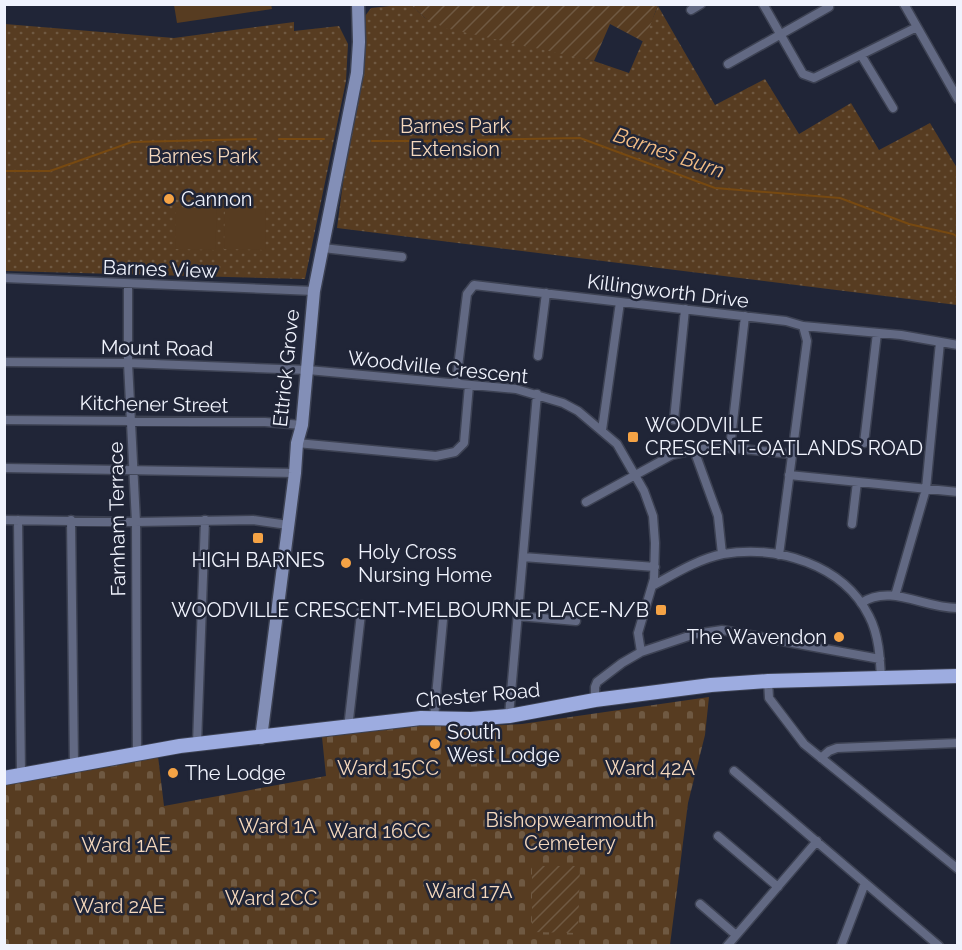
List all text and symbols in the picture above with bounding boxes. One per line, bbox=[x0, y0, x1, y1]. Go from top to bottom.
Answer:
park label: Barnes Park Extension bbox=[400, 114, 511, 161]
water label: Barnes Burn bbox=[610, 122, 728, 183]
park label: Barnes Park bbox=[148, 144, 259, 168]
place label: Cannon bbox=[181, 187, 253, 211]
marker: Cannon bbox=[162, 192, 176, 206]
street label: Barnes View bbox=[102, 255, 218, 283]
street label: Killingworth Drive bbox=[586, 269, 750, 313]
street label: Ettrick Grove bbox=[268, 308, 304, 428]
street label: Mount Road bbox=[101, 335, 213, 361]
street label: Woodville Crescent bbox=[347, 346, 530, 388]
street label: Kitchener Street bbox=[79, 391, 229, 417]
place label: WOODVILLE CRESCENT-OATLANDS ROAD bbox=[645, 413, 923, 460]
marker: WOODVILLE CRESCENT-OATLANDS ROAD bbox=[626, 430, 640, 444]
street label: Farnham Terrace bbox=[104, 441, 130, 597]
marker: HIGH BARNES bbox=[251, 531, 265, 545]
place label: Holy Cross Nursing Home bbox=[358, 540, 492, 587]
place label: HIGH BARNES bbox=[191, 548, 325, 572]
marker: Holy Cross Nursing Home bbox=[339, 556, 353, 570]
place label: WOODVILLE CRESCENT-MELBOURNE PLACE-N/B bbox=[171, 598, 649, 622]
marker: WOODVILLE CRESCENT-MELBOURNE PLACE-N/B bbox=[654, 603, 668, 617]
place label: The Wavendon bbox=[687, 625, 827, 649]
marker: The Wavendon bbox=[832, 630, 846, 644]
street label: Chester Road bbox=[415, 678, 541, 712]
place label: South West Lodge bbox=[447, 720, 560, 767]
marker: South West Lodge bbox=[428, 737, 442, 751]
park label: Ward 15CC bbox=[337, 756, 439, 780]
park label: Ward 42A bbox=[605, 756, 695, 780]
place label: The Lodge bbox=[185, 761, 286, 785]
marker: The Lodge bbox=[166, 766, 180, 780]
park label: Bishopwearmouth Cemetery bbox=[486, 808, 654, 855]
park label: Ward 1A bbox=[238, 814, 316, 838]
park label: Ward 16CC bbox=[328, 819, 431, 843]
park label: Ward 1AE bbox=[81, 833, 171, 857]
park label: Ward 17A bbox=[426, 879, 513, 903]
park label: Ward 2CC bbox=[225, 886, 318, 910]
park label: Ward 2AE bbox=[73, 894, 165, 918]

